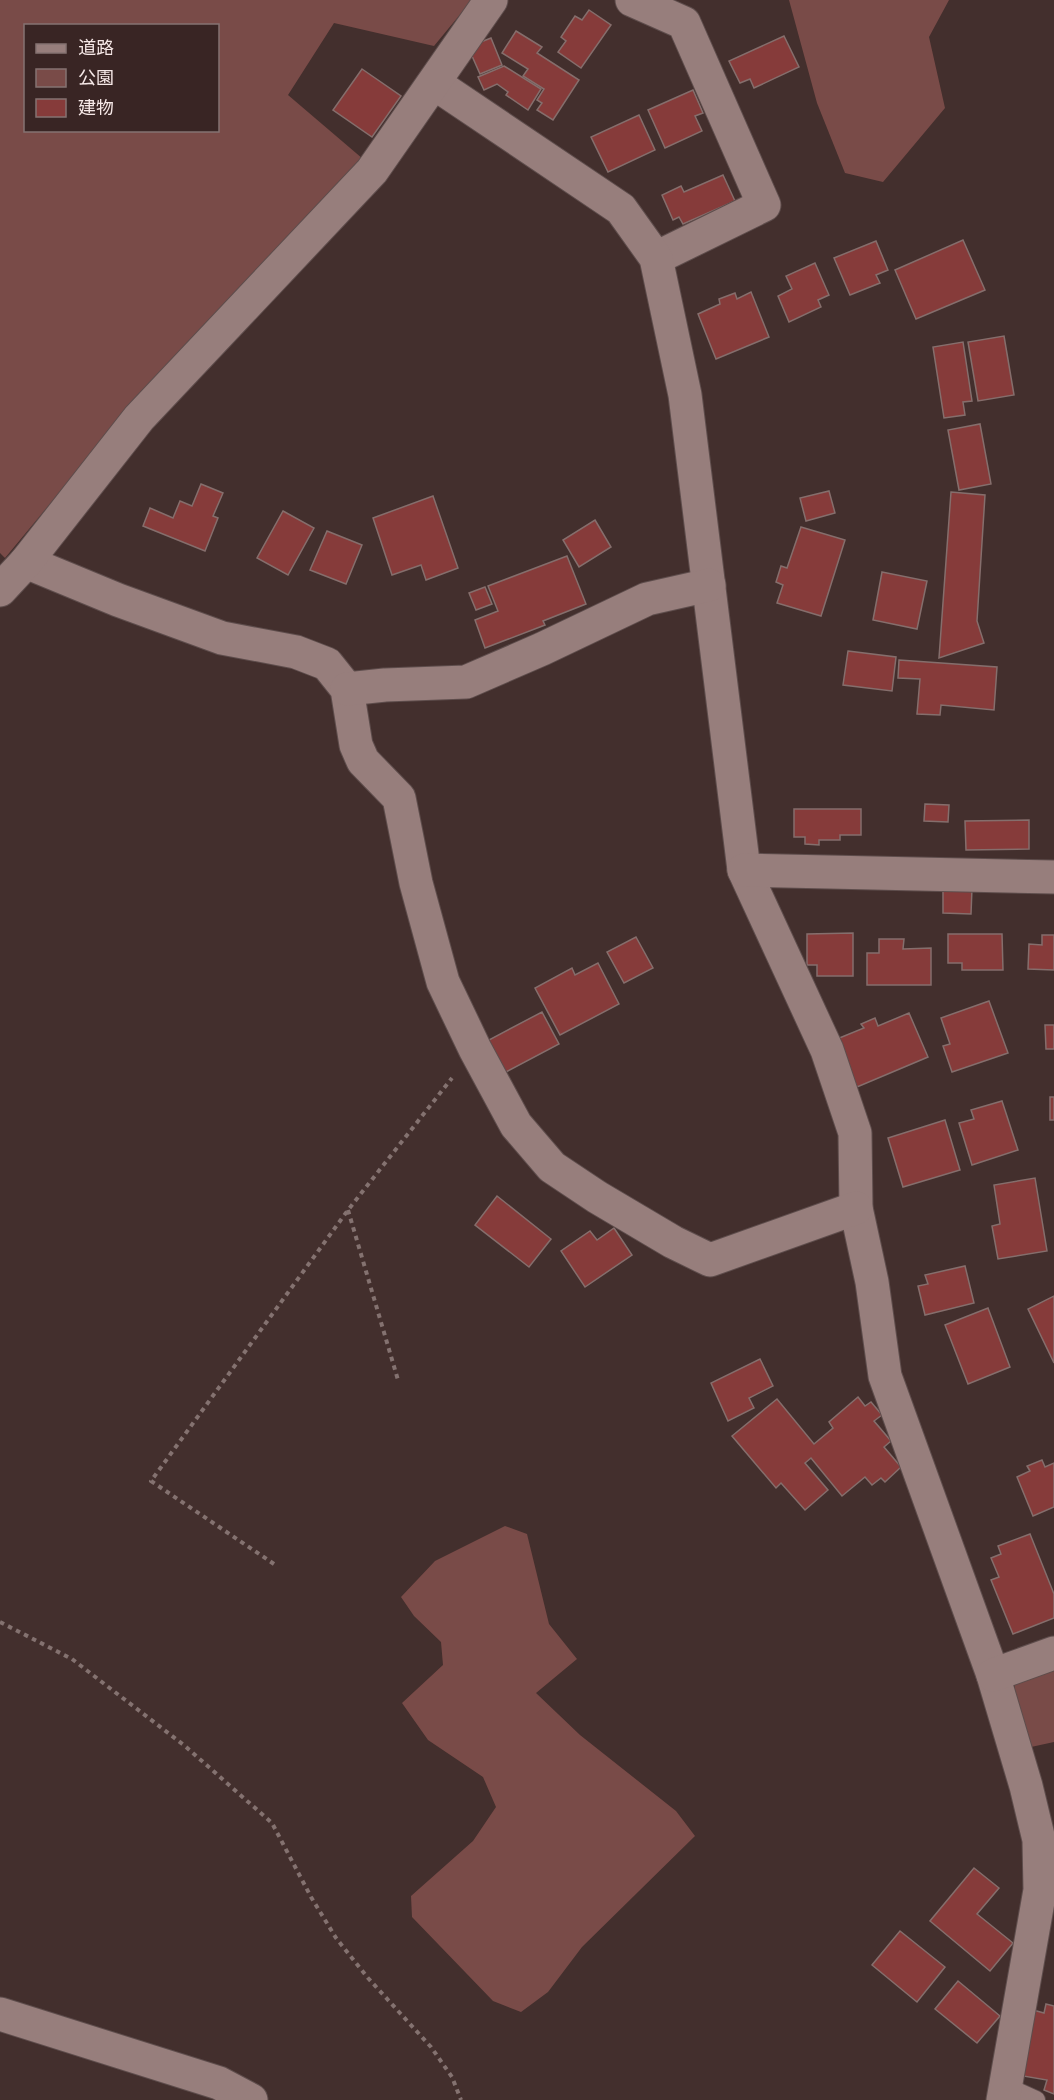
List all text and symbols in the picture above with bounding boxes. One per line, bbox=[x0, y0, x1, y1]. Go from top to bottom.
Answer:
legend bbox=[24, 24, 219, 132]
text: 道路 bbox=[78, 36, 114, 59]
text: 公園 bbox=[78, 66, 114, 89]
text: 建物 bbox=[78, 96, 114, 119]

